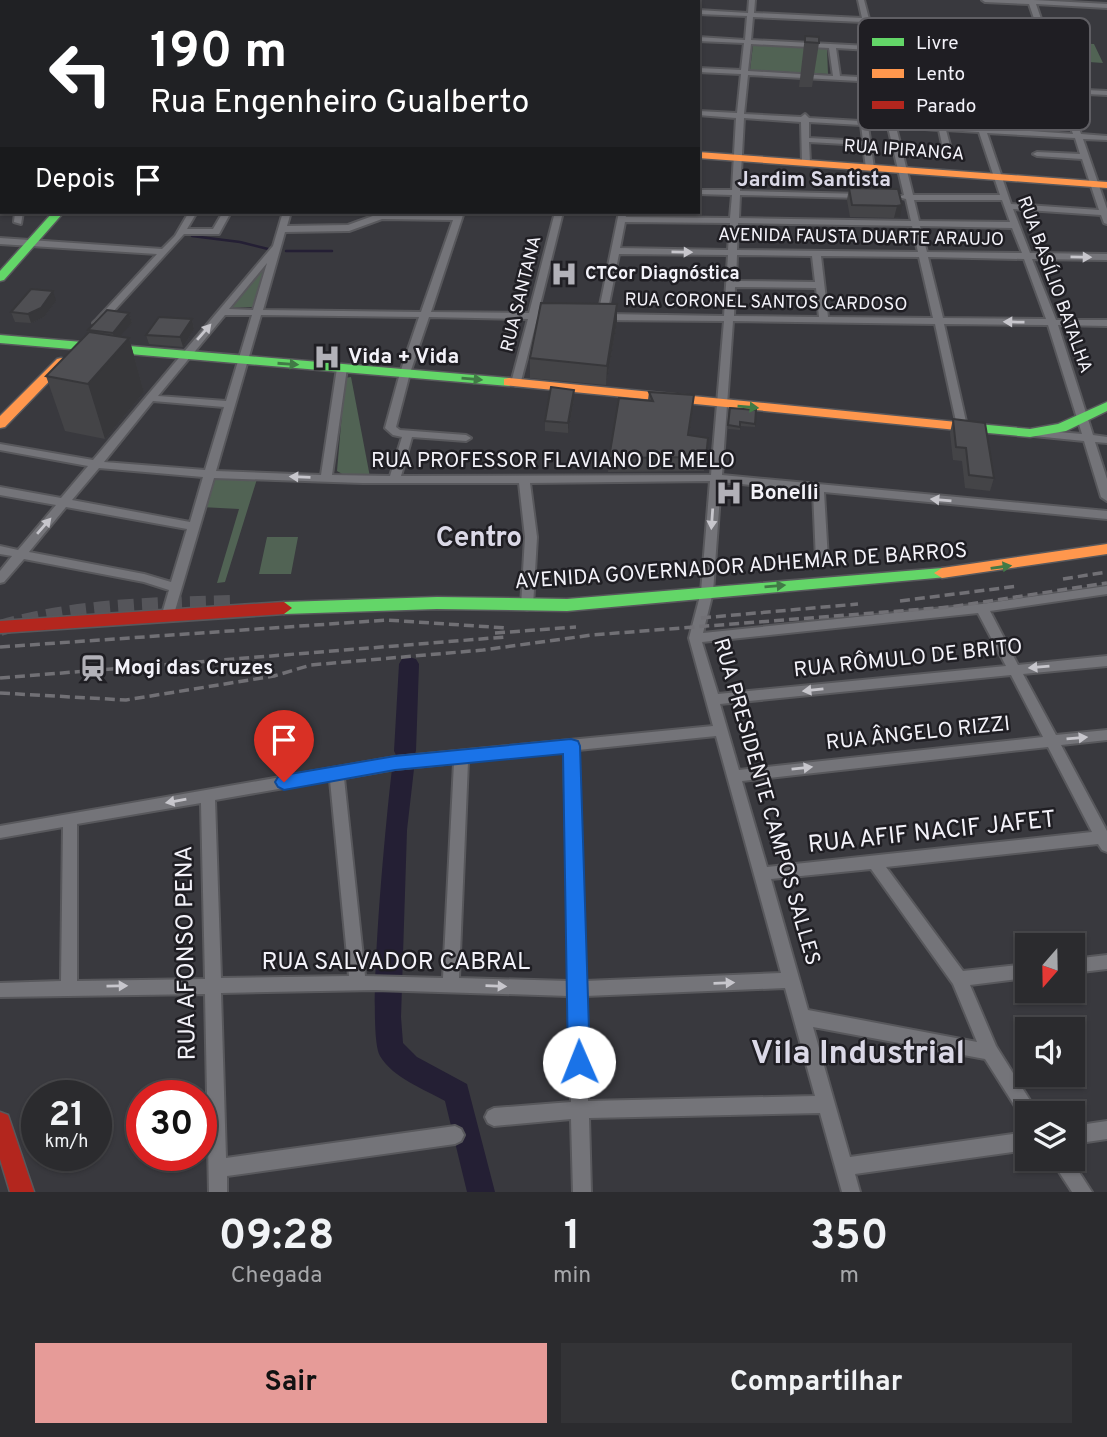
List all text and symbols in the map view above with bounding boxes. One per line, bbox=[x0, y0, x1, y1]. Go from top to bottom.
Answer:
legend bbox=[858, 18, 1090, 130]
text: 190 m bbox=[150, 23, 287, 85]
icon: left bbox=[35, 28, 126, 119]
text: Livre bbox=[916, 32, 959, 56]
text: Lento bbox=[916, 63, 965, 87]
text: Rua Engenheiro Gualberto bbox=[150, 84, 529, 124]
text: Parado bbox=[916, 95, 976, 119]
street label: RUA IPIRANGA bbox=[843, 135, 965, 167]
icon: arrive bbox=[129, 161, 167, 199]
text: Depois bbox=[35, 164, 115, 197]
district label: Jardim Santista bbox=[737, 167, 891, 194]
street label: RUA BASÍLIO BATALHA bbox=[1011, 193, 1099, 377]
street label: AVENIDA FAUSTA DUARTE ARAUJO bbox=[718, 224, 1004, 252]
street label: RUA SANTANA bbox=[496, 234, 548, 354]
one-way arrow bbox=[671, 246, 693, 258]
one-way arrow bbox=[1070, 251, 1092, 263]
hospital icon: CTCor Diagnóstica bbox=[549, 259, 579, 289]
place label: CTCor Diagnóstica bbox=[585, 263, 740, 286]
street label: RUA CORONEL SANTOS CARDOSO bbox=[624, 289, 908, 317]
one-way arrow bbox=[1003, 316, 1025, 327]
one-way arrow bbox=[196, 323, 212, 341]
hospital icon: Vida + Vida bbox=[312, 342, 342, 372]
place label: Vida + Vida bbox=[348, 344, 459, 371]
one-way arrow bbox=[277, 358, 299, 369]
one-way arrow bbox=[462, 374, 484, 385]
one-way arrow bbox=[737, 401, 759, 412]
street label: RUA PROFESSOR FLAVIANO DE MELO bbox=[371, 448, 735, 475]
one-way arrow bbox=[289, 471, 311, 483]
hospital icon: Bonelli bbox=[714, 478, 744, 508]
place label: Bonelli bbox=[750, 480, 819, 507]
one-way arrow bbox=[930, 494, 952, 505]
one-way arrow bbox=[706, 508, 717, 530]
one-way arrow bbox=[36, 518, 51, 535]
district label: Centro bbox=[436, 521, 522, 557]
street label: AVENIDA GOVERNADOR ADHEMAR DE BARROS bbox=[514, 538, 968, 596]
one-way arrow bbox=[990, 561, 1012, 572]
one-way arrow bbox=[764, 580, 786, 591]
street label: RUA RÔMULO DE BRITO bbox=[792, 633, 1024, 684]
street label: RUA PRESIDENTE CAMPOS SALLES bbox=[706, 635, 826, 969]
station icon: Mogi das Cruzes bbox=[78, 653, 108, 683]
place label: Mogi das Cruzes bbox=[114, 655, 273, 682]
one-way arrow bbox=[1028, 662, 1050, 673]
one-way arrow bbox=[801, 685, 823, 696]
pin bbox=[254, 710, 314, 782]
street label: RUA ÂNGELO RIZZI bbox=[824, 710, 1011, 757]
icon: arrive bbox=[265, 721, 303, 759]
one-way arrow bbox=[1066, 732, 1088, 743]
one-way arrow bbox=[791, 763, 813, 774]
one-way arrow bbox=[165, 796, 187, 807]
street label: RUA AFIF NACIF JAFET bbox=[807, 805, 1057, 861]
street label: RUA AFONSO PENA bbox=[170, 845, 204, 1061]
north arrow bbox=[1015, 933, 1085, 1003]
map controls bbox=[1015, 933, 1085, 1171]
street label: RUA SALVADOR CABRAL bbox=[262, 948, 530, 978]
one-way arrow bbox=[713, 978, 735, 989]
one-way arrow bbox=[106, 980, 128, 992]
one-way arrow bbox=[486, 981, 508, 992]
button: sound bbox=[1015, 1017, 1085, 1087]
position arrow bbox=[542, 1025, 616, 1099]
district label: Vila Industrial bbox=[751, 1034, 965, 1076]
speed limit sign: 30 bbox=[126, 1080, 217, 1171]
text: 21 bbox=[49, 1094, 84, 1138]
button: layers bbox=[1015, 1101, 1085, 1171]
text: km/h bbox=[45, 1131, 88, 1154]
text: 09:28 bbox=[219, 1211, 334, 1264]
text: 1 bbox=[564, 1211, 581, 1264]
text: 350 bbox=[810, 1211, 888, 1264]
text: Chegada bbox=[231, 1262, 322, 1291]
text: min bbox=[553, 1262, 591, 1291]
text: m bbox=[839, 1262, 859, 1291]
button: Sair bbox=[35, 1343, 547, 1423]
button: Compartilhar bbox=[561, 1343, 1072, 1423]

